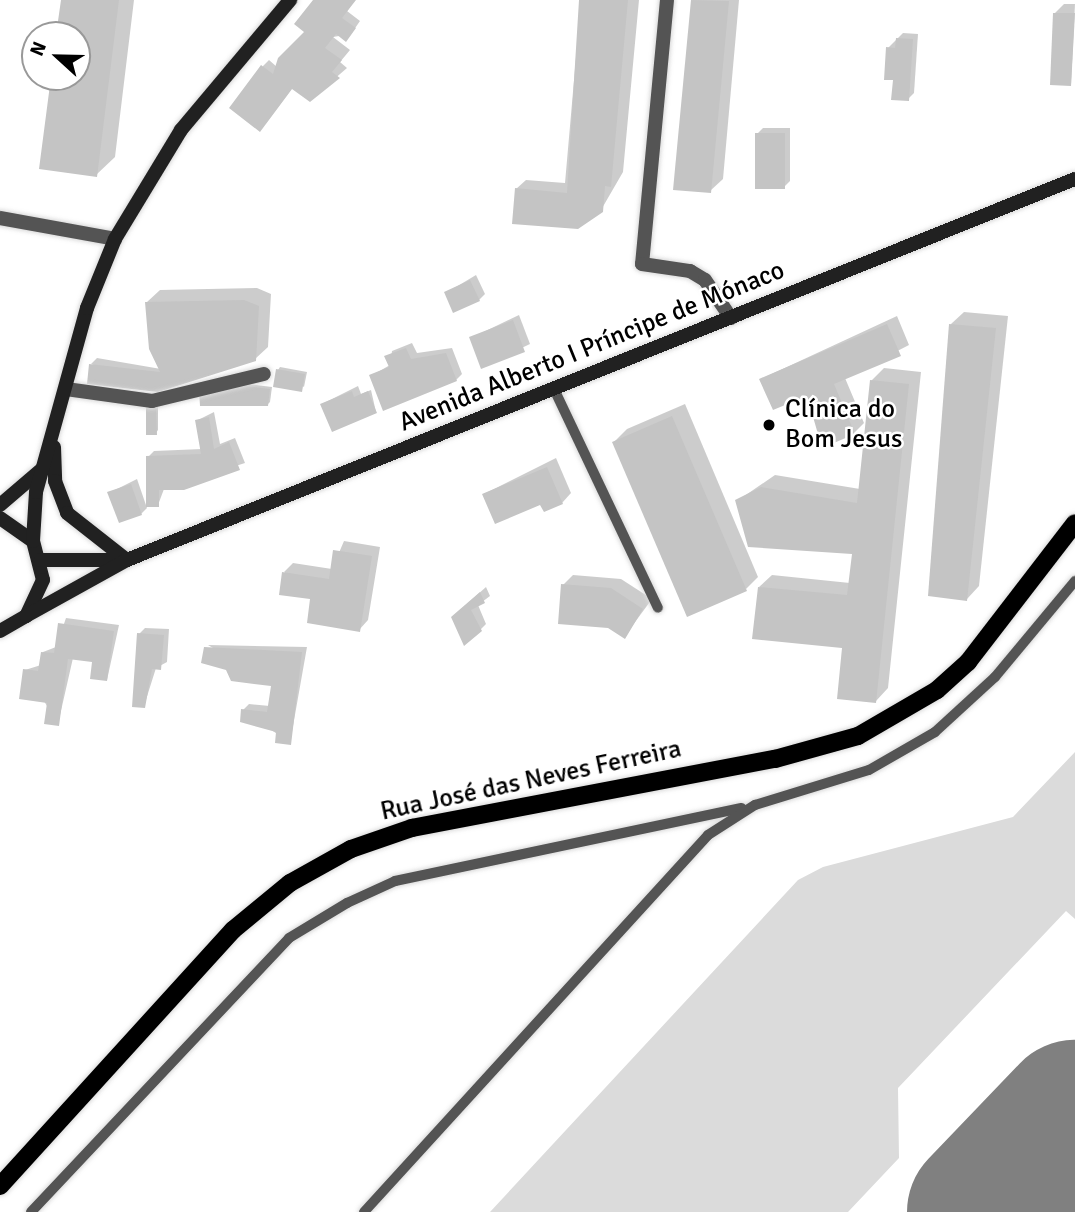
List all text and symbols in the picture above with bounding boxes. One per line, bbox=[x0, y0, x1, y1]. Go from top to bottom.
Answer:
north arrow bbox=[21, 21, 91, 91]
text: N bbox=[25, 38, 52, 60]
street label: Avenida Alberto I Príncipe de Mónaco bbox=[395, 255, 789, 439]
place label: Clínica do Bom Jesus bbox=[785, 394, 902, 456]
marker: Clínica do Bom Jesus bbox=[759, 415, 779, 435]
street label: Rua José das Neves Ferreira bbox=[378, 734, 684, 828]

